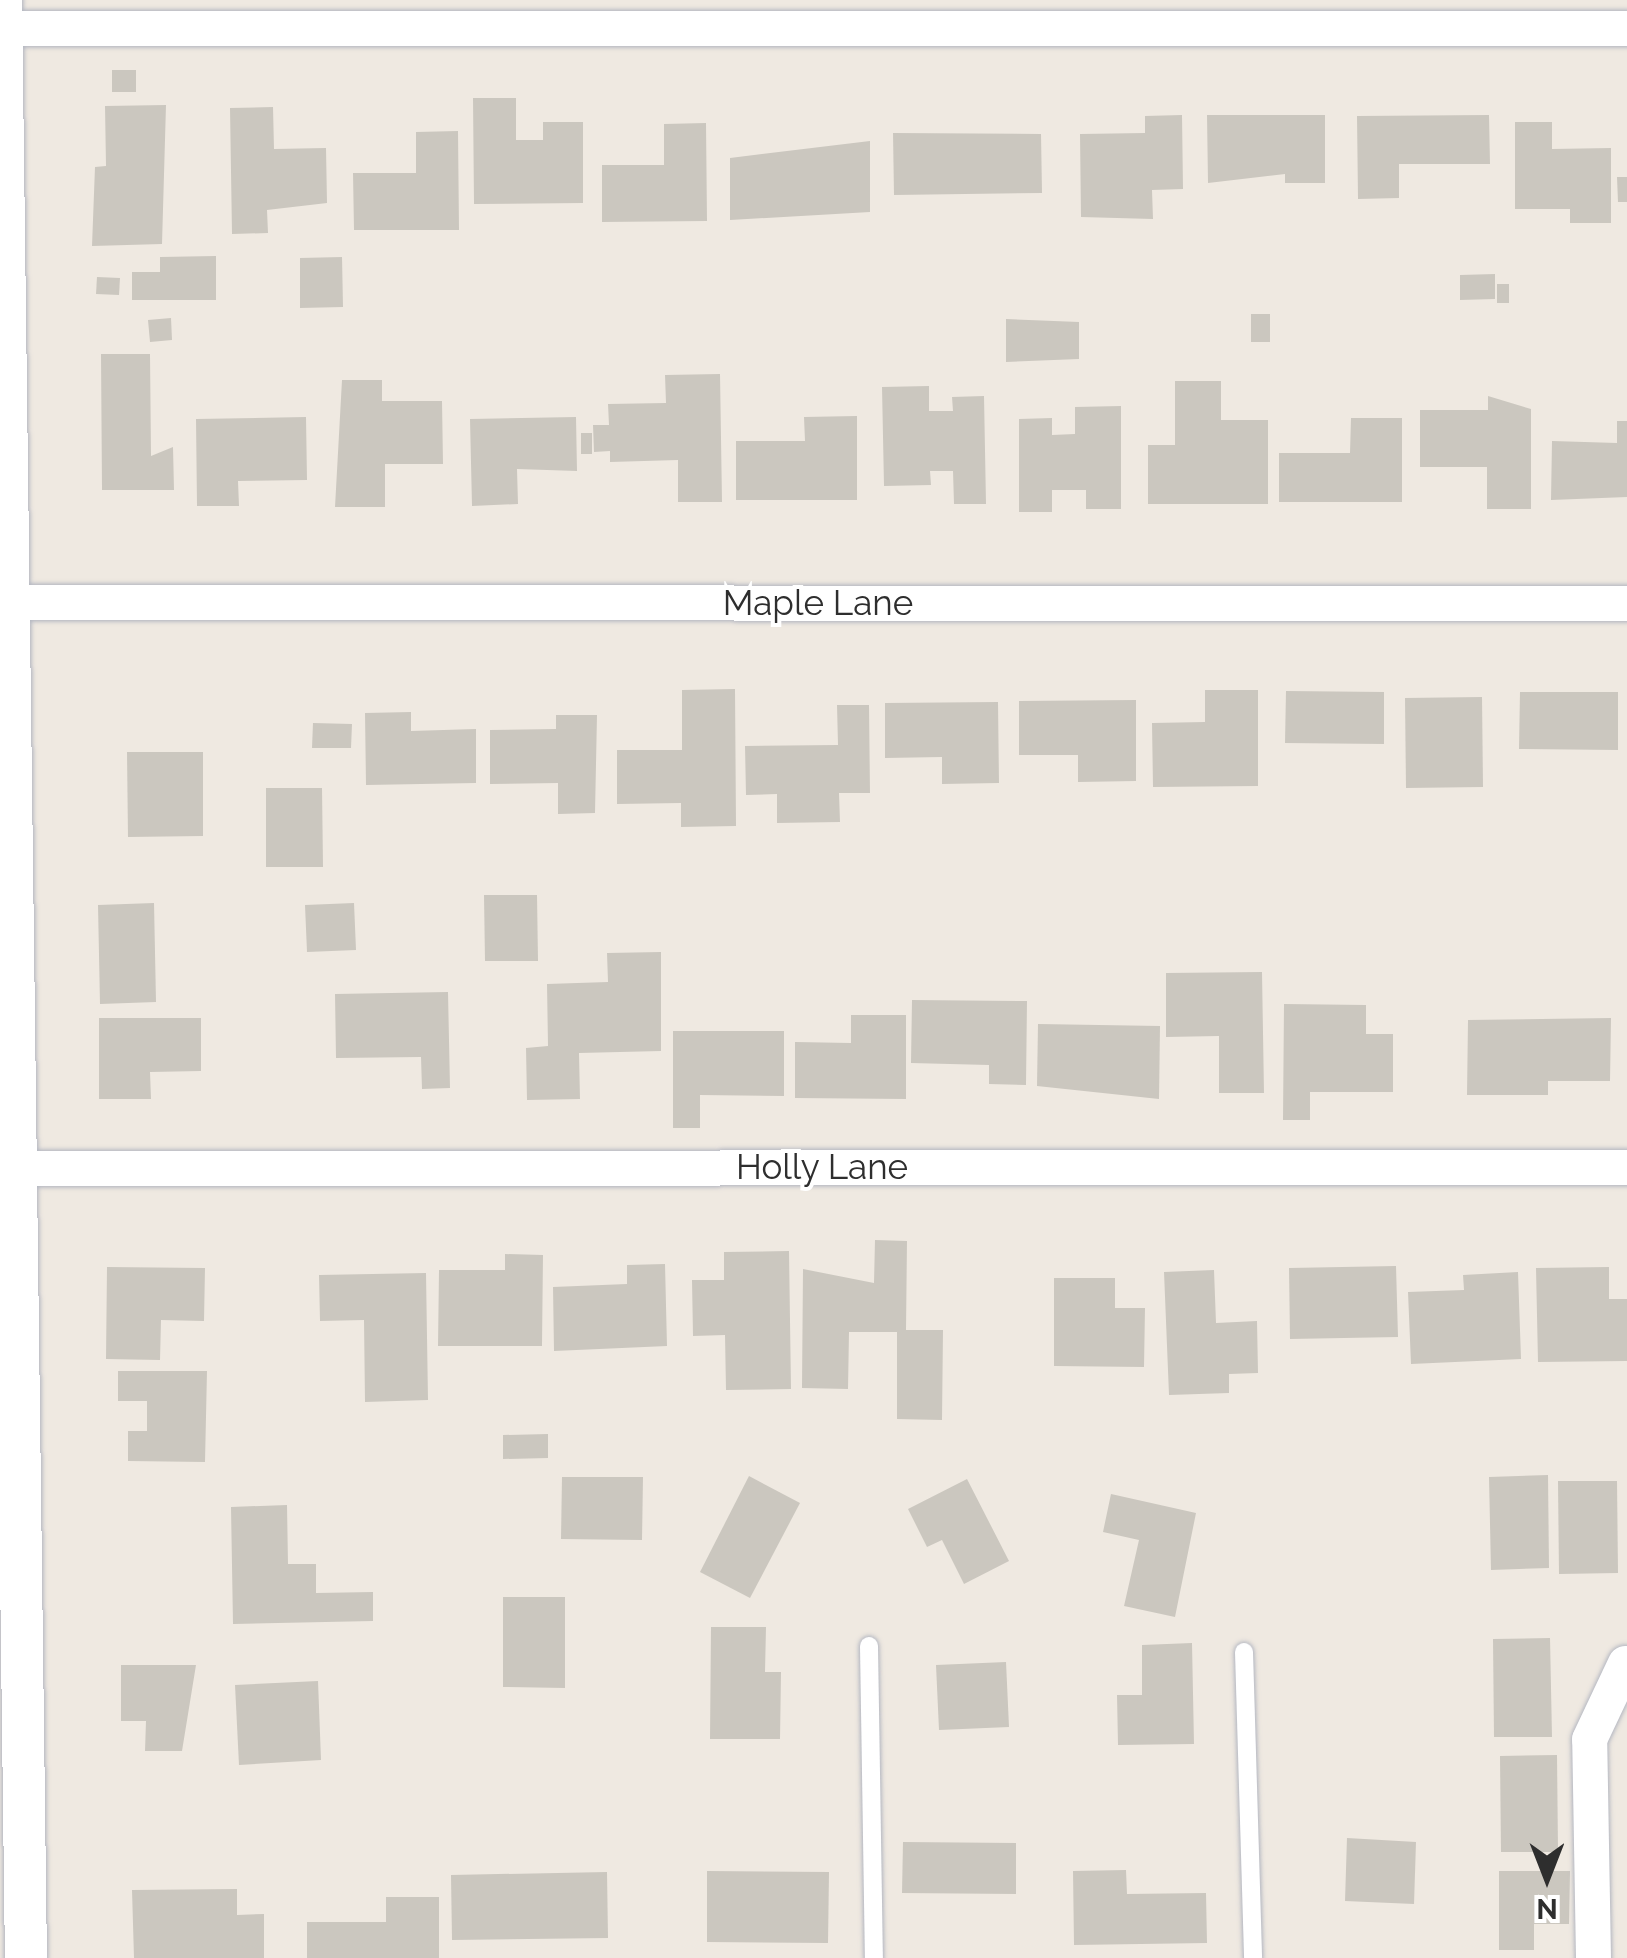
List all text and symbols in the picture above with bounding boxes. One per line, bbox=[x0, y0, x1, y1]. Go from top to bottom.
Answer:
street label: Maple Lane bbox=[723, 582, 913, 624]
street label: Holly Lane bbox=[735, 1146, 909, 1188]
north arrow bbox=[1497, 1828, 1597, 1928]
text: N bbox=[1536, 1892, 1558, 1925]

